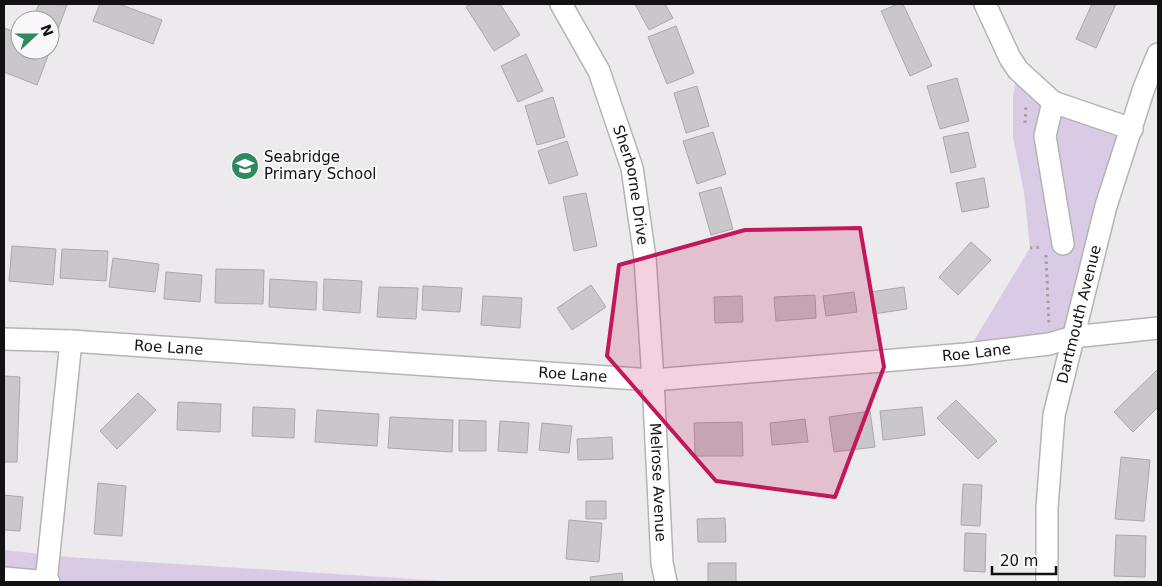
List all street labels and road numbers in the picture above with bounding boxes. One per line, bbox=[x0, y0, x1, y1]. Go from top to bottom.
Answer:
street label: Sherborne Drive bbox=[609, 123, 652, 246]
street label: Dartmouth Avenue bbox=[1053, 243, 1105, 385]
street label: Roe Lane bbox=[134, 336, 204, 359]
street label: Roe Lane bbox=[941, 340, 1012, 365]
street label: Roe Lane bbox=[538, 363, 608, 386]
street label: Melrose Avenue bbox=[646, 422, 670, 542]

